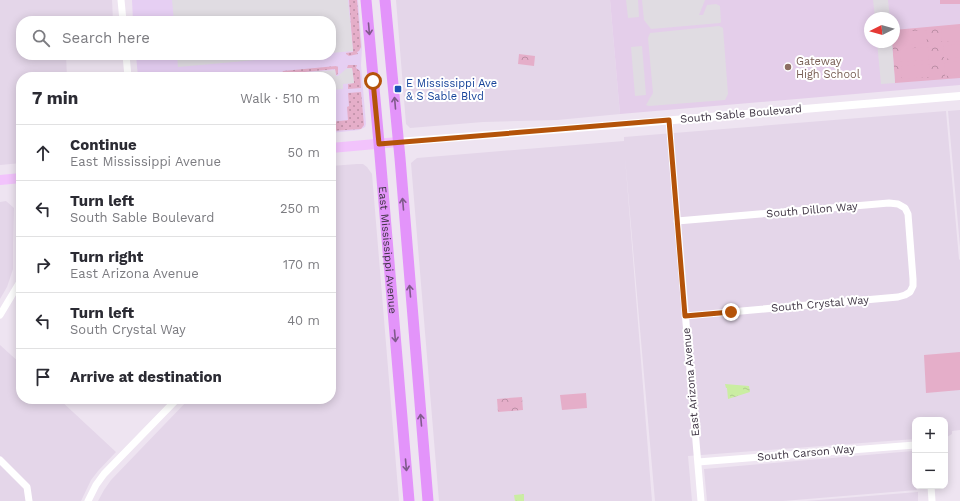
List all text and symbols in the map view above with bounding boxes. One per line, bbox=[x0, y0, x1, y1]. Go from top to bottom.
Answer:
north arrow bbox=[864, 12, 900, 48]
search box bbox=[16, 16, 336, 60]
one-way arrow bbox=[365, 22, 372, 35]
icon: search bbox=[30, 27, 52, 49]
text: Search here bbox=[62, 29, 150, 47]
place label: Gateway High School bbox=[796, 55, 861, 81]
marker: Gateway High School bbox=[783, 62, 793, 72]
route start bbox=[364, 72, 382, 90]
place label: E Mississippi Ave & S Sable Blvd bbox=[406, 77, 497, 103]
marker: E Mississippi Ave & S Sable Blvd bbox=[393, 84, 403, 94]
text: 7 min bbox=[32, 88, 78, 108]
text: Walk · 510 m bbox=[240, 91, 320, 106]
one-way arrow bbox=[391, 97, 398, 110]
street label: South Sable Boulevard bbox=[680, 102, 802, 126]
text: Continue bbox=[70, 136, 137, 154]
icon: ahead bbox=[32, 142, 54, 164]
text: 50 m bbox=[288, 145, 320, 160]
text: East Mississippi Avenue bbox=[70, 154, 221, 169]
street label: East Mississippi Avenue bbox=[376, 186, 400, 314]
text: Turn left bbox=[70, 192, 134, 210]
icon: left bbox=[32, 198, 54, 220]
one-way arrow bbox=[400, 198, 407, 211]
street label: South Dillon Way bbox=[766, 199, 859, 220]
text: 250 m bbox=[280, 201, 320, 216]
text: South Sable Boulevard bbox=[70, 210, 215, 225]
text: Turn right bbox=[70, 248, 143, 266]
icon: right bbox=[32, 254, 54, 276]
text: 170 m bbox=[283, 257, 320, 272]
text: East Arizona Avenue bbox=[70, 266, 199, 281]
one-way arrow bbox=[407, 285, 414, 298]
street label: South Crystal Way bbox=[771, 293, 870, 315]
route end bbox=[722, 303, 740, 321]
text: Turn left bbox=[70, 304, 134, 322]
icon: left bbox=[32, 310, 54, 332]
text: 40 m bbox=[287, 313, 320, 328]
text: South Crystal Way bbox=[70, 322, 186, 337]
street label: East Arizona Avenue bbox=[680, 327, 702, 437]
one-way arrow bbox=[391, 329, 399, 342]
icon: arrive bbox=[32, 366, 54, 388]
text: Arrive at destination bbox=[70, 368, 222, 386]
one-way arrow bbox=[417, 414, 425, 427]
map controls bbox=[912, 417, 948, 489]
button: + bbox=[912, 417, 948, 453]
street label: South Carson Way bbox=[757, 442, 856, 464]
button: − bbox=[912, 453, 948, 489]
one-way arrow bbox=[402, 458, 409, 471]

